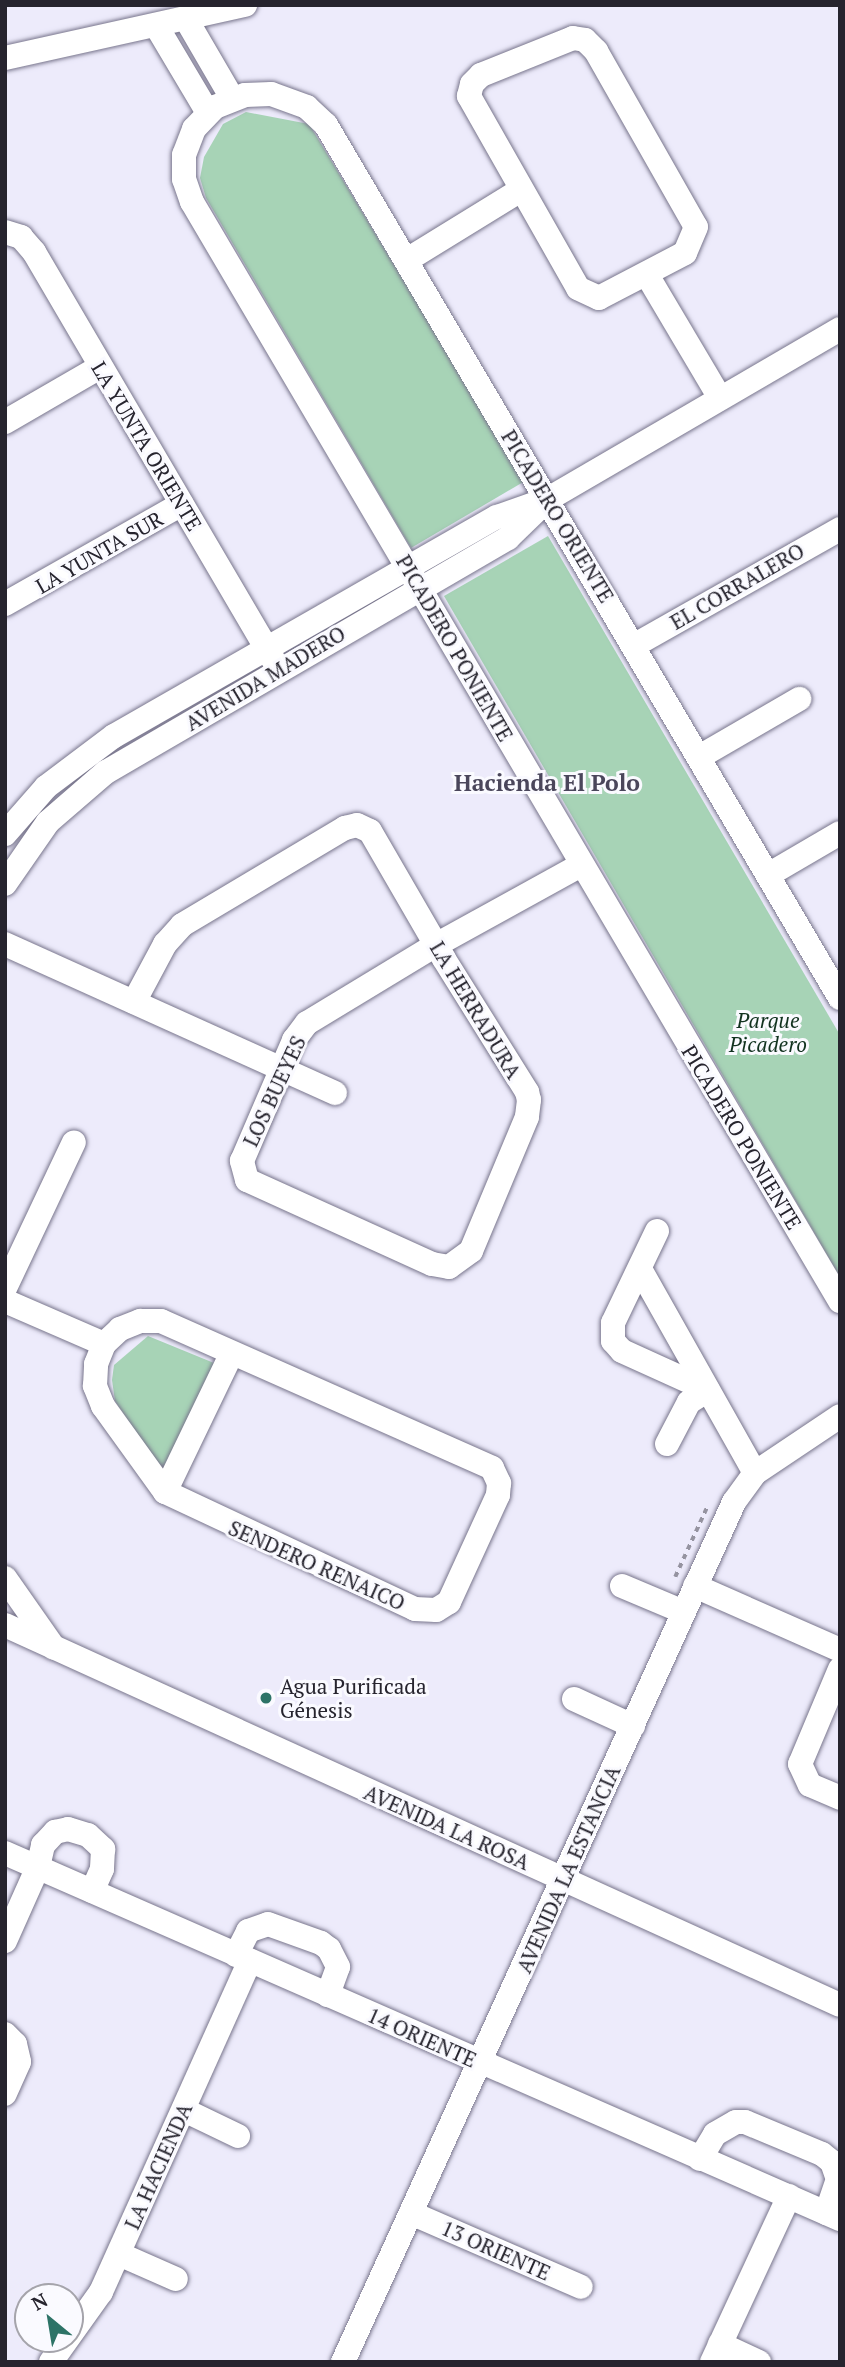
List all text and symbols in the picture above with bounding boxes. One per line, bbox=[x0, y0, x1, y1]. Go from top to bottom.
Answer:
street label: LA YUNTA ORIENTE bbox=[86, 356, 208, 536]
street label: PICADERO ORIENTE bbox=[497, 425, 619, 607]
street label: LA YUNTA SUR bbox=[31, 505, 167, 599]
street label: EL CORRALERO bbox=[666, 537, 808, 635]
street label: PICADERO PONIENTE bbox=[391, 550, 519, 746]
street label: AVENIDA MADERO bbox=[180, 620, 350, 736]
district label: Hacienda El Polo bbox=[454, 769, 640, 797]
street label: LA HERRADURA bbox=[425, 937, 527, 1083]
park label: Parque Picadero bbox=[729, 1007, 807, 1057]
street label: LOS BUEYES bbox=[237, 1032, 311, 1150]
street label: PICADERO PONIENTE bbox=[677, 1040, 807, 1234]
street label: SENDERO RENAICO bbox=[225, 1515, 409, 1615]
place label: Agua Purificada Génesis bbox=[280, 1673, 427, 1723]
marker: Agua Purificada Génesis bbox=[258, 1690, 274, 1706]
street label: AVENIDA LA ESTANCIA bbox=[511, 1761, 625, 1977]
street label: AVENIDA LA ROSA bbox=[360, 1779, 534, 1875]
street label: 14 ORIENTE bbox=[364, 2002, 480, 2072]
street label: LA HACIENDA bbox=[119, 2099, 197, 2233]
street label: 13 ORIENTE bbox=[438, 2215, 554, 2285]
north arrow bbox=[14, 2283, 84, 2353]
text: N bbox=[27, 2287, 52, 2316]

